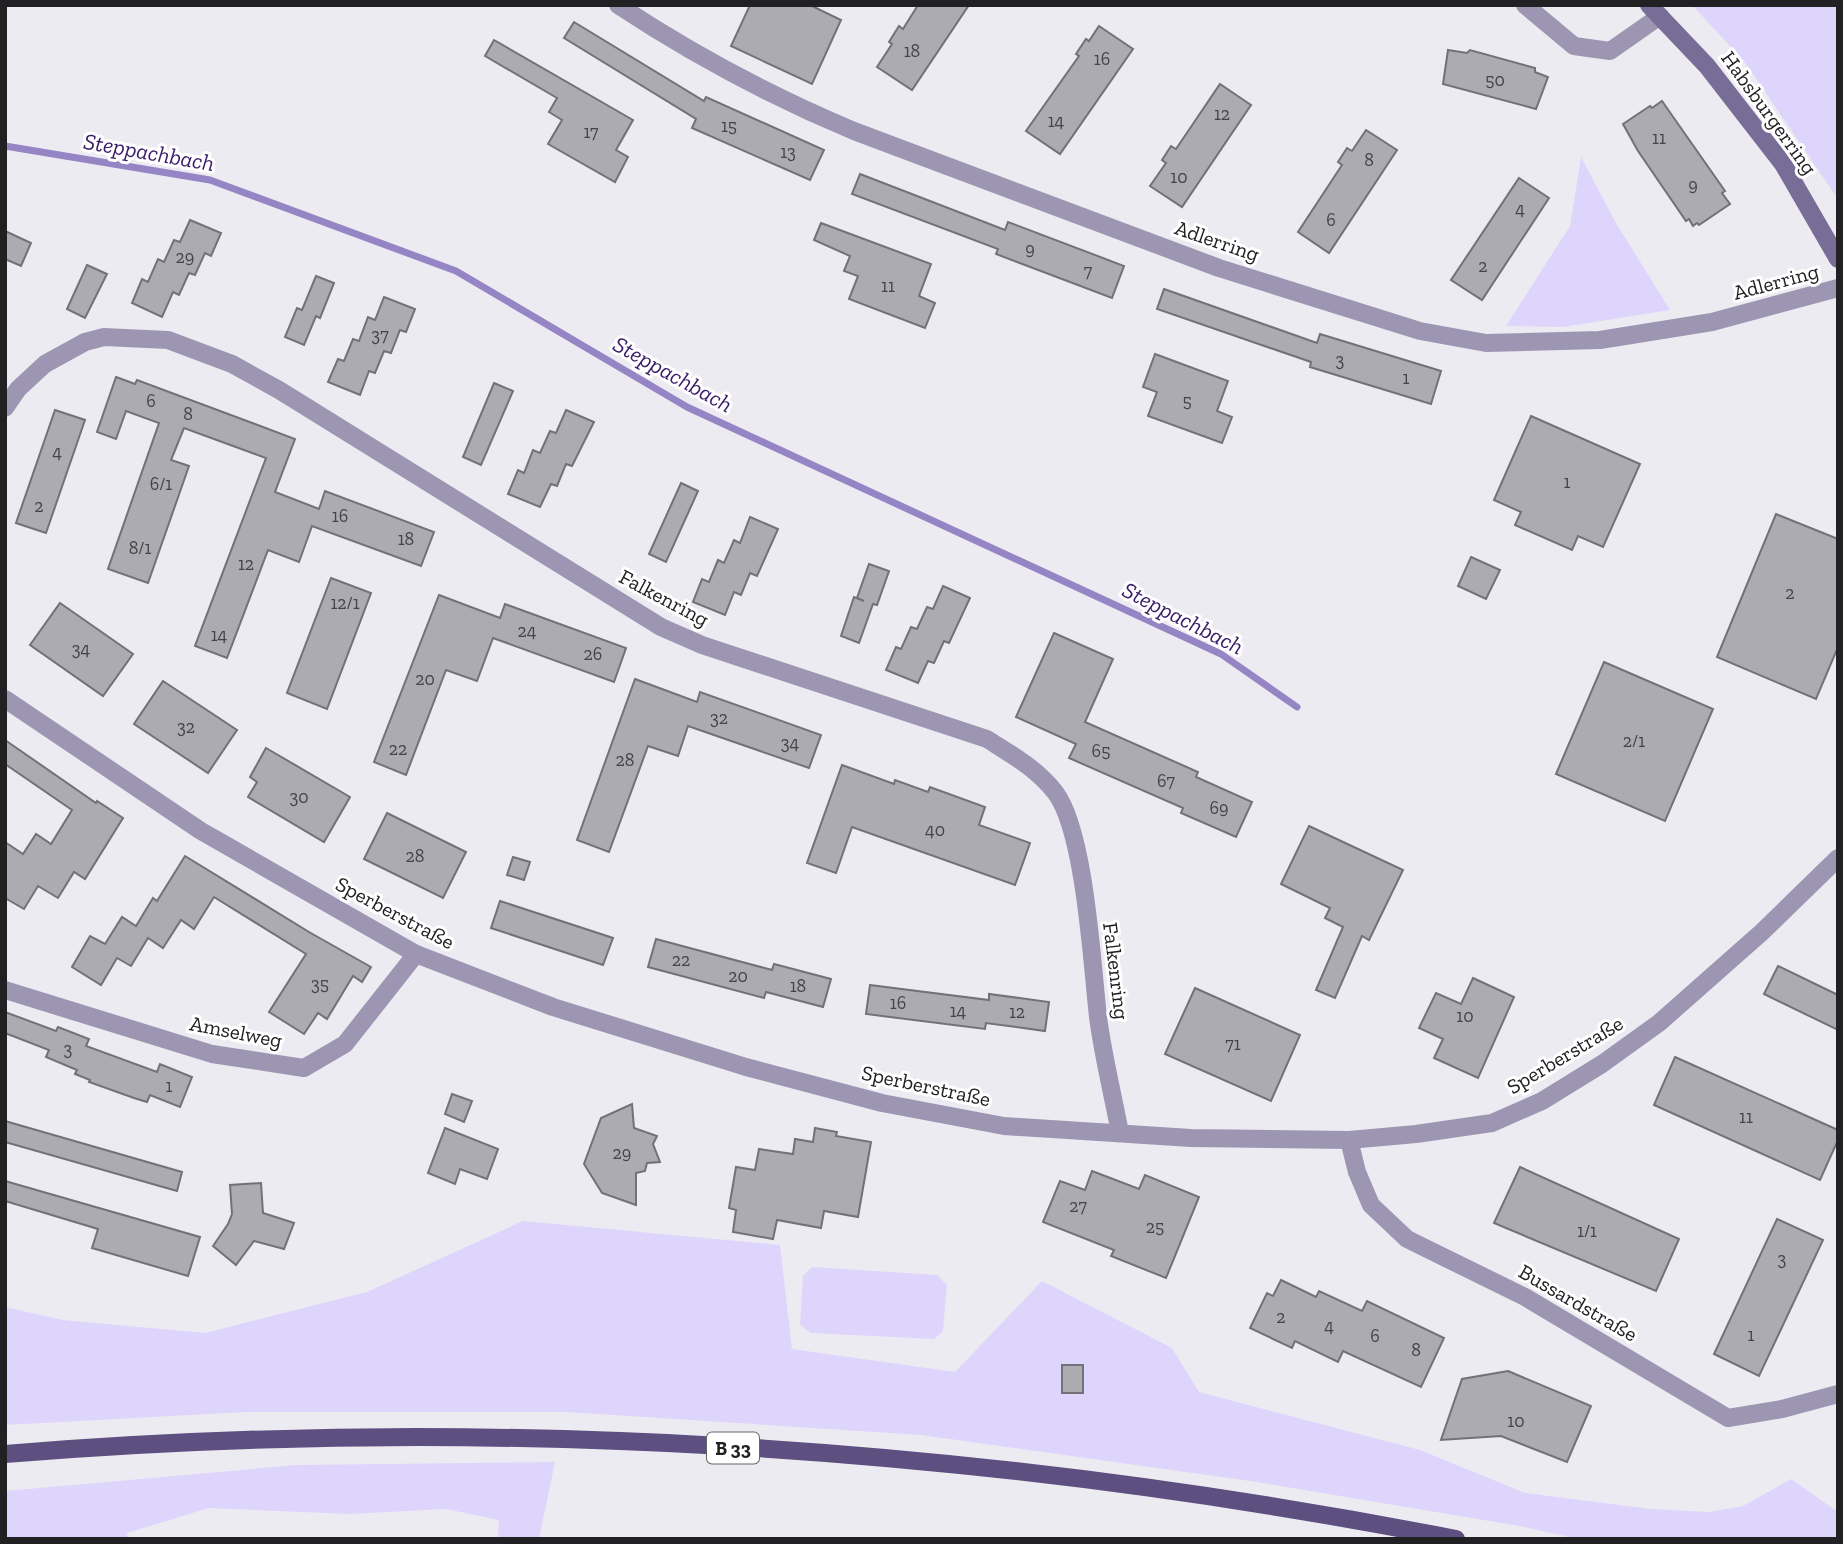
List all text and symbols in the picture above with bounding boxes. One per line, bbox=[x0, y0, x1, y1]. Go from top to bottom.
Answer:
house number: 18 bbox=[904, 40, 920, 62]
street label: Habsburgerring bbox=[1716, 46, 1823, 180]
house number: 16 bbox=[1094, 48, 1110, 70]
house number: 50 bbox=[1485, 69, 1505, 91]
house number: 12 bbox=[1214, 103, 1230, 125]
house number: 14 bbox=[1048, 110, 1065, 132]
house number: 15 bbox=[721, 115, 737, 137]
house number: 17 bbox=[583, 121, 599, 143]
water label: Steppachbach bbox=[81, 127, 217, 177]
house number: 11 bbox=[1652, 127, 1666, 149]
house number: 13 bbox=[780, 141, 796, 163]
house number: 8 bbox=[1364, 149, 1374, 171]
house number: 10 bbox=[1170, 166, 1188, 188]
house number: 9 bbox=[1688, 174, 1698, 196]
house number: 4 bbox=[1515, 198, 1525, 220]
house number: 6 bbox=[1326, 209, 1336, 231]
street label: Adlerring bbox=[1172, 214, 1263, 267]
house number: 9 bbox=[1025, 238, 1035, 260]
house number: 29 bbox=[176, 246, 194, 268]
house number: 2 bbox=[1478, 255, 1488, 277]
street label: Adlerring bbox=[1730, 258, 1822, 305]
house number: 7 bbox=[1084, 260, 1093, 282]
house number: 11 bbox=[881, 275, 895, 297]
house number: 37 bbox=[371, 324, 389, 346]
water label: Steppachbach bbox=[608, 330, 738, 418]
house number: 3 bbox=[1336, 349, 1345, 371]
house number: 1 bbox=[1403, 367, 1410, 389]
house number: 6 bbox=[146, 390, 156, 412]
house number: 5 bbox=[1182, 390, 1192, 412]
house number: 8 bbox=[183, 403, 193, 425]
house number: 4 bbox=[52, 441, 62, 463]
house number: 1 bbox=[1564, 471, 1571, 493]
house number: 6/1 bbox=[150, 473, 172, 495]
house number: 2 bbox=[34, 495, 44, 517]
house number: 16 bbox=[332, 505, 348, 527]
house number: 18 bbox=[398, 528, 414, 550]
house number: 8/1 bbox=[129, 537, 151, 559]
house number: 12 bbox=[238, 553, 254, 575]
street label: Falkenring bbox=[615, 564, 714, 632]
water label: Steppachbach bbox=[1118, 576, 1248, 660]
house number: 2 bbox=[1785, 582, 1795, 604]
house number: 12/1 bbox=[330, 592, 360, 614]
house number: 24 bbox=[518, 620, 537, 642]
house number: 14 bbox=[211, 624, 228, 646]
house number: 34 bbox=[72, 638, 91, 660]
house number: 26 bbox=[584, 643, 602, 665]
house number: 20 bbox=[415, 668, 435, 690]
house number: 32 bbox=[710, 707, 728, 729]
house number: 32 bbox=[177, 716, 195, 738]
house number: 2/1 bbox=[1623, 730, 1645, 752]
house number: 34 bbox=[781, 732, 800, 754]
house number: 22 bbox=[389, 738, 407, 760]
house number: 65 bbox=[1092, 740, 1110, 762]
house number: 28 bbox=[616, 749, 634, 771]
house number: 67 bbox=[1157, 770, 1176, 792]
house number: 30 bbox=[289, 786, 309, 808]
house number: 69 bbox=[1209, 797, 1229, 819]
house number: 40 bbox=[925, 819, 945, 841]
house number: 28 bbox=[406, 845, 424, 867]
street label: Sperberstraße bbox=[332, 871, 459, 954]
street label: Falkenring bbox=[1098, 921, 1135, 1022]
house number: 22 bbox=[672, 949, 690, 971]
house number: 20 bbox=[728, 965, 748, 987]
house number: 35 bbox=[311, 973, 329, 995]
house number: 18 bbox=[790, 975, 806, 997]
house number: 16 bbox=[890, 992, 906, 1014]
house number: 14 bbox=[950, 1000, 967, 1022]
house number: 12 bbox=[1009, 1001, 1025, 1023]
house number: 10 bbox=[1456, 1005, 1474, 1027]
street label: Amselweg bbox=[188, 1010, 285, 1053]
street label: Sperberstraße bbox=[1502, 1010, 1627, 1099]
house number: 71 bbox=[1225, 1033, 1241, 1055]
house number: 3 bbox=[64, 1038, 73, 1060]
street label: Sperberstraße bbox=[860, 1060, 993, 1111]
house number: 1 bbox=[166, 1075, 173, 1097]
house number: 11 bbox=[1739, 1106, 1753, 1128]
house number: 29 bbox=[613, 1142, 631, 1164]
house number: 27 bbox=[1069, 1195, 1087, 1217]
house number: 25 bbox=[1146, 1216, 1164, 1238]
house number: 1/1 bbox=[1577, 1220, 1597, 1242]
house number: 3 bbox=[1778, 1248, 1787, 1270]
street label: Bussardstraße bbox=[1514, 1259, 1642, 1347]
house number: 2 bbox=[1276, 1306, 1286, 1328]
house number: 4 bbox=[1324, 1315, 1334, 1337]
house number: 1 bbox=[1748, 1324, 1755, 1346]
house number: 6 bbox=[1370, 1325, 1380, 1347]
house number: 8 bbox=[1411, 1339, 1421, 1361]
house number: 10 bbox=[1507, 1410, 1525, 1432]
road number: B 33 bbox=[707, 1432, 759, 1464]

